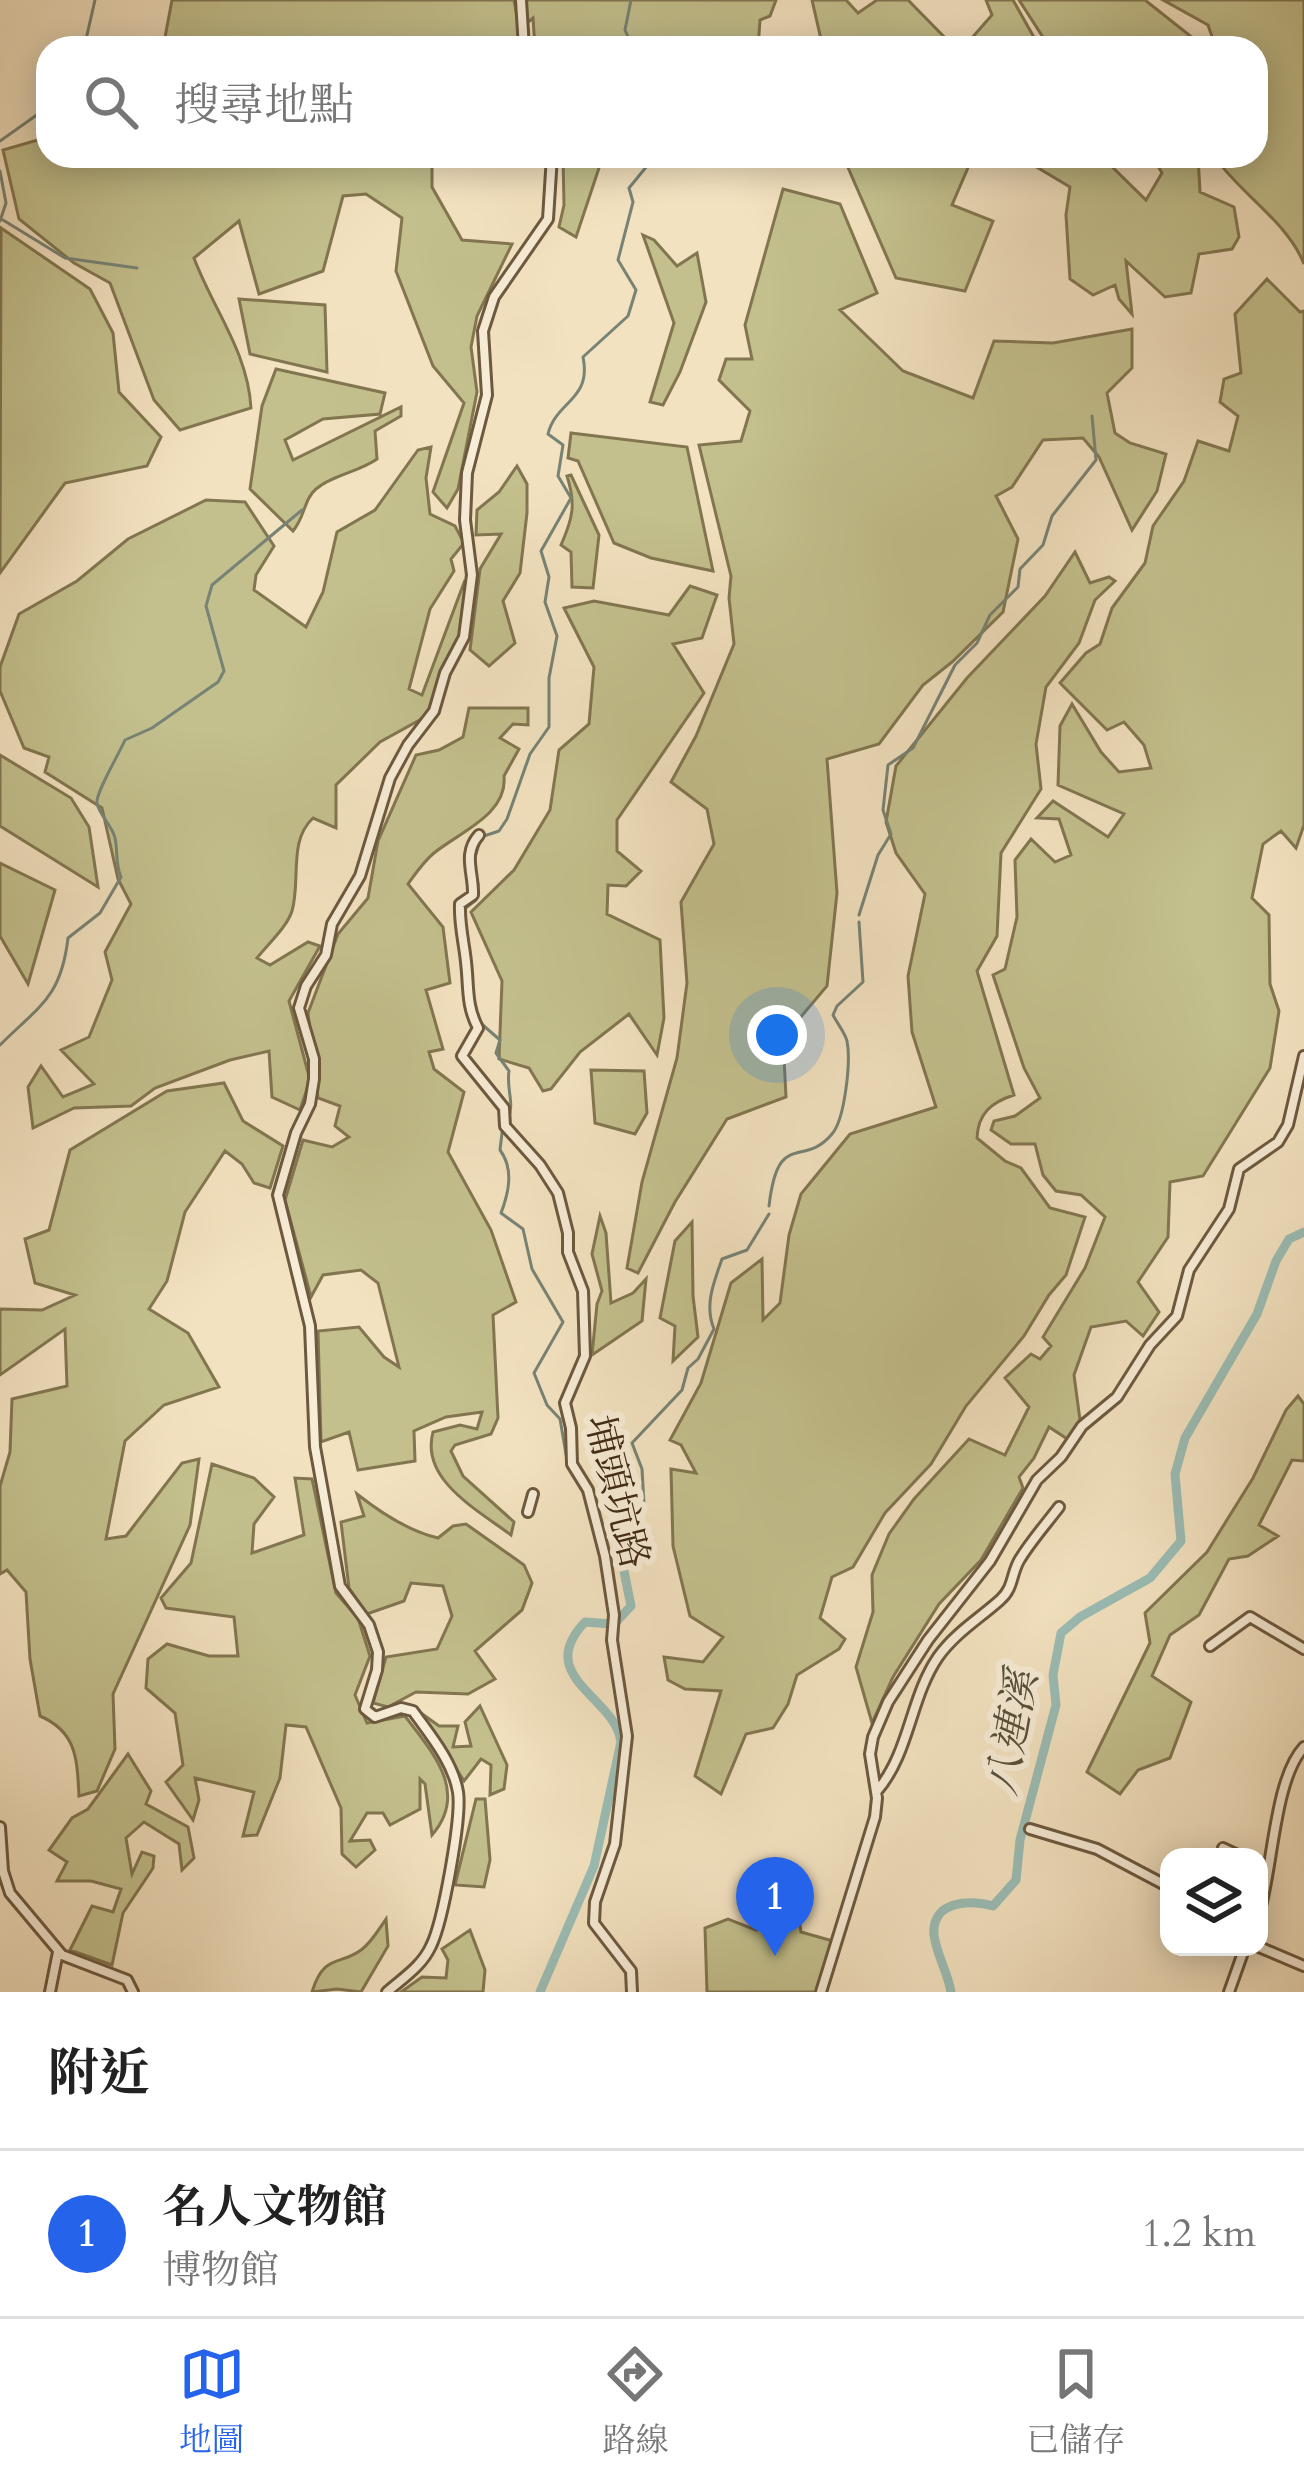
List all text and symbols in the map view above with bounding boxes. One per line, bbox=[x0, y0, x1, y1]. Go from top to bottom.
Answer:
search box bbox=[36, 36, 1268, 168]
icon: search bbox=[78, 69, 144, 135]
text: 搜尋地點 bbox=[174, 75, 354, 136]
your location bbox=[747, 1005, 807, 1065]
street label: 埔頭坑路 bbox=[572, 1410, 662, 1574]
water label: 八連溪 bbox=[973, 1662, 1052, 1800]
map controls bbox=[1160, 1848, 1268, 1956]
button: layers bbox=[1160, 1848, 1268, 1956]
pin: 1 bbox=[736, 1857, 814, 1956]
text: 附近 bbox=[48, 2039, 150, 2109]
text: 名人文物館 bbox=[162, 2177, 387, 2238]
text: 1 bbox=[77, 2207, 97, 2260]
text: 1.2 km bbox=[1142, 2207, 1256, 2260]
text: 博物館 bbox=[162, 2244, 279, 2297]
tab: 地圖 bbox=[179, 2341, 245, 2463]
tab: 路線 bbox=[602, 2341, 668, 2463]
tab: 已儲存 bbox=[1026, 2341, 1125, 2463]

